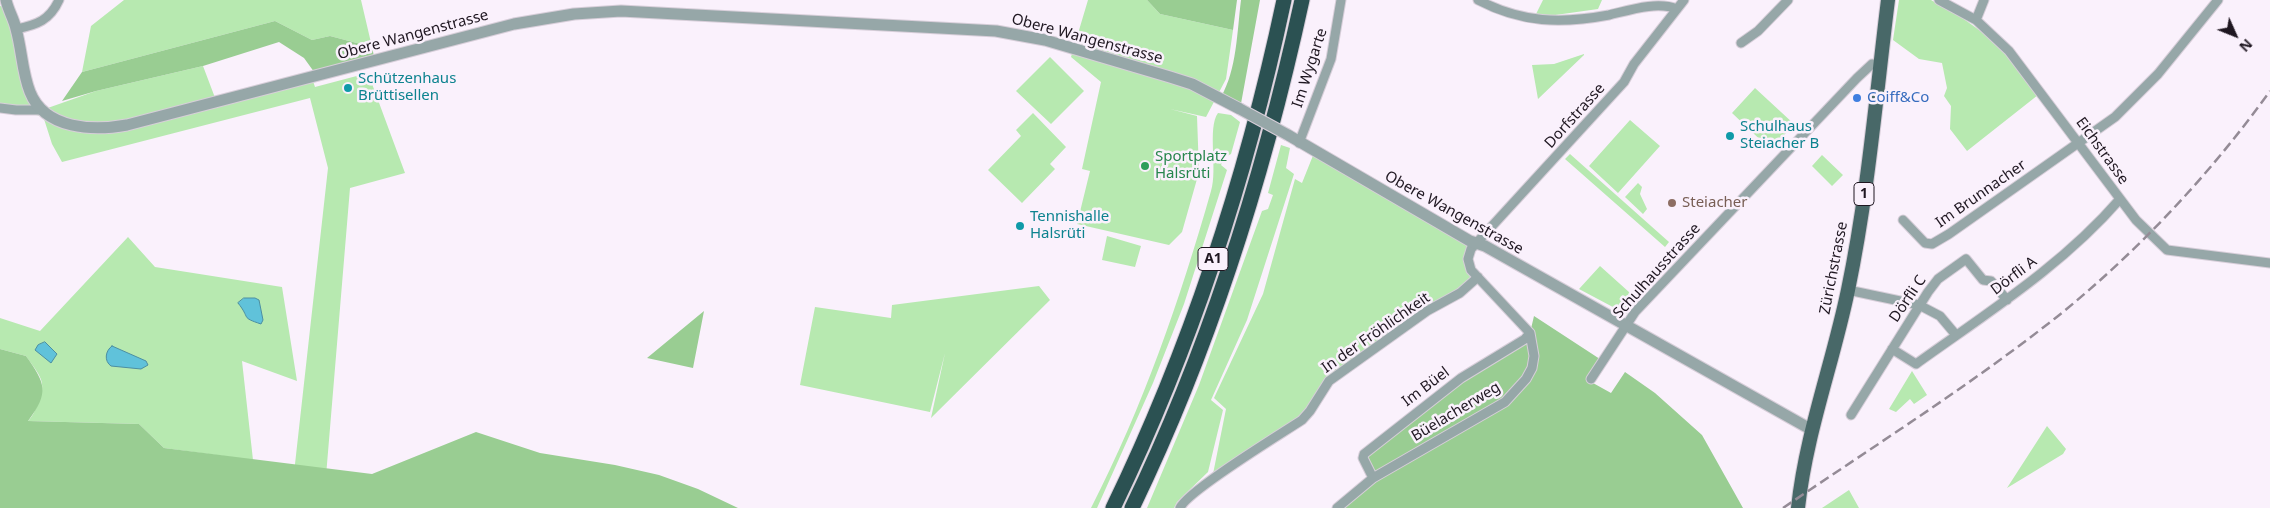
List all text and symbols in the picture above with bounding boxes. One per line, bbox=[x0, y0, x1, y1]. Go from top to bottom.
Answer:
street label: Obere Wangenstrasse bbox=[335, 6, 491, 64]
street label: Obere Wangenstrasse bbox=[1009, 10, 1165, 68]
north arrow bbox=[2210, 10, 2260, 60]
street label: Im Wygarte bbox=[1289, 26, 1331, 110]
text: N bbox=[2235, 35, 2257, 56]
place label: Schützenhaus Brüttisellen bbox=[358, 70, 456, 105]
street label: Dorfstrasse bbox=[1541, 80, 1609, 152]
marker: Schützenhaus Brüttisellen bbox=[342, 82, 354, 94]
place label: Coiff&Co bbox=[1867, 89, 1929, 107]
marker: Coiff&Co bbox=[1851, 92, 1863, 104]
street label: Eichstrasse bbox=[2072, 114, 2132, 188]
place label: Schulhaus Steiacher B bbox=[1740, 118, 1819, 153]
marker: Schulhaus Steiacher B bbox=[1724, 130, 1736, 142]
place label: Sportplatz Halsrüti bbox=[1155, 148, 1227, 183]
street label: Im Brunnacher bbox=[1932, 156, 2030, 232]
marker: Sportplatz Halsrüti bbox=[1139, 160, 1151, 172]
street label: Obere Wangenstrasse bbox=[1382, 167, 1526, 259]
road number: 1 bbox=[1854, 182, 1874, 205]
place label: Steiacher bbox=[1682, 194, 1748, 212]
marker: Steiacher bbox=[1666, 197, 1678, 209]
place label: Tennishalle Halsrüti bbox=[1030, 208, 1109, 243]
marker: Tennishalle Halsrüti bbox=[1014, 220, 1026, 232]
street label: Schulhausstrasse bbox=[1610, 220, 1704, 322]
street label: Zürichstrasse bbox=[1816, 220, 1852, 316]
road number: A1 bbox=[1198, 248, 1228, 270]
street label: Dörfli A bbox=[1988, 253, 2040, 299]
street label: Dörfli C bbox=[1886, 272, 1930, 326]
street label: In der Fröhlichkeit bbox=[1318, 289, 1434, 377]
street label: Im Büel bbox=[1399, 363, 1453, 411]
street label: Büelacherweg bbox=[1408, 378, 1504, 446]

